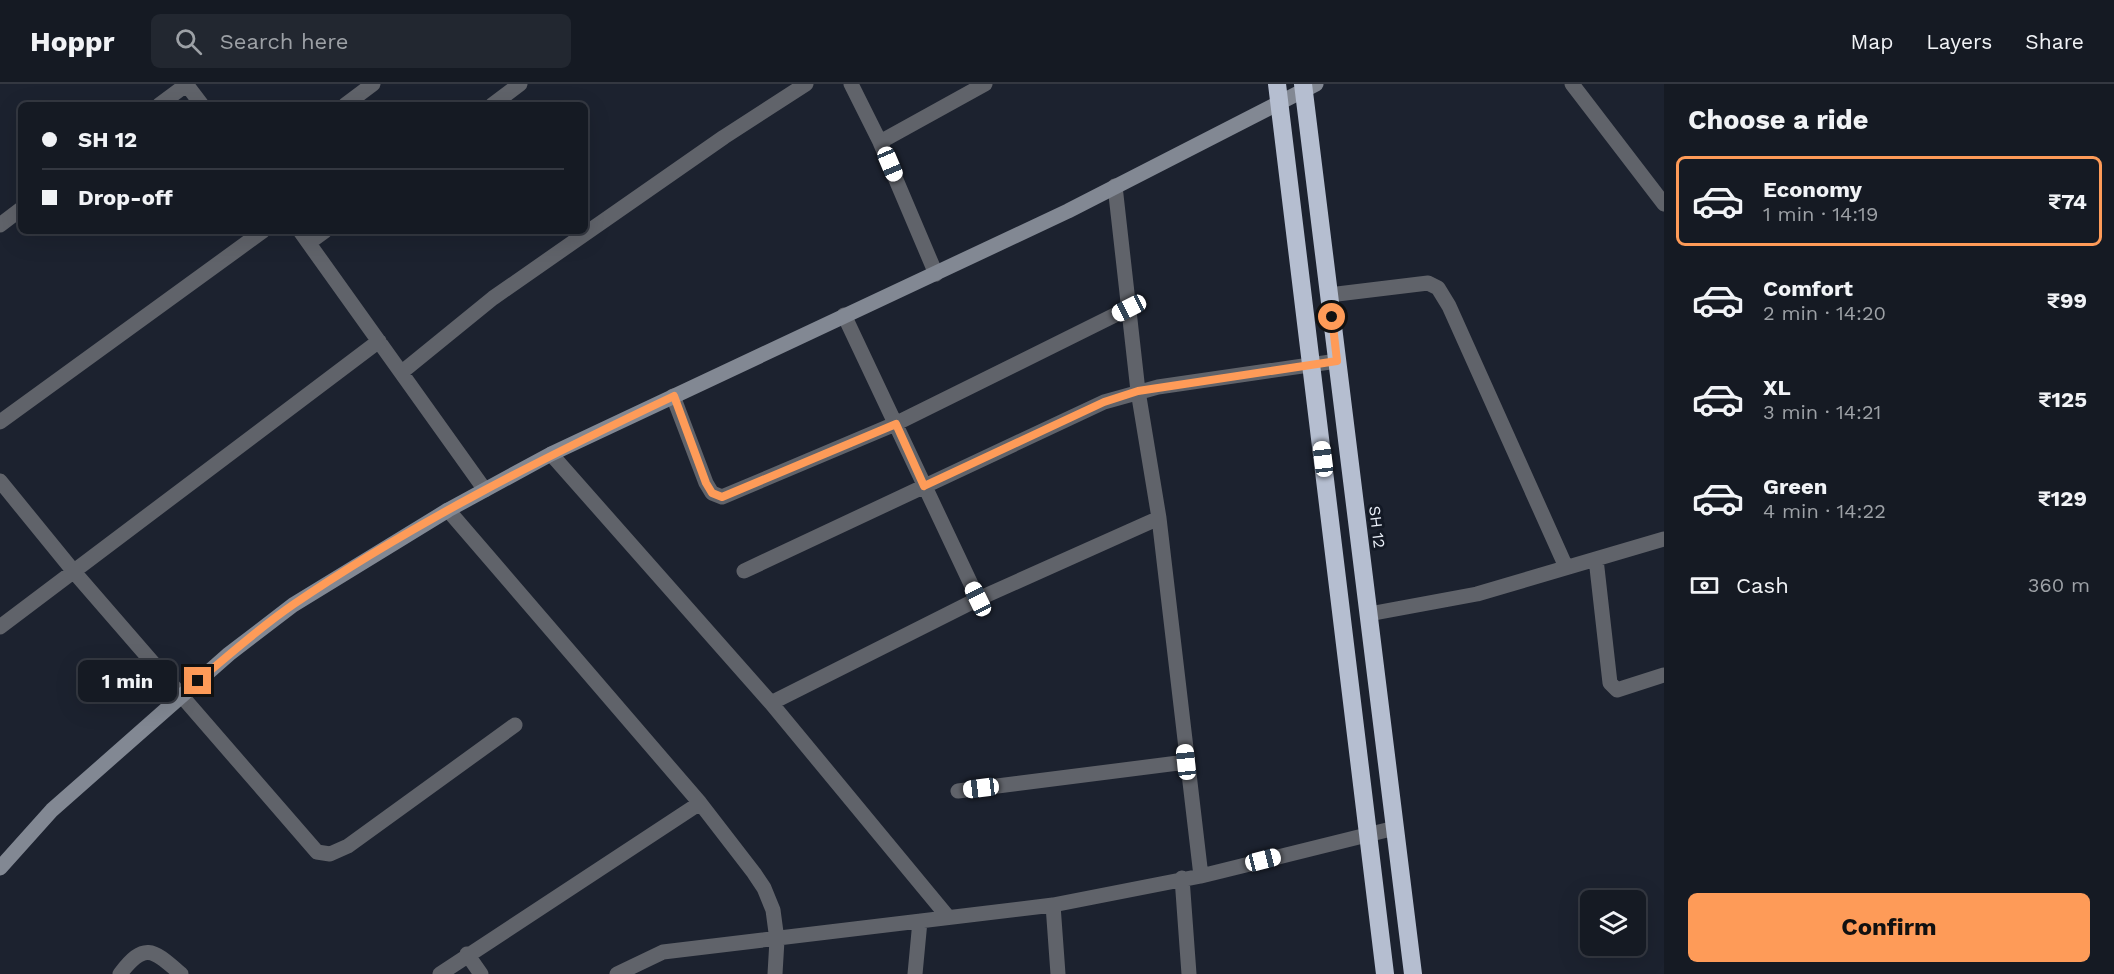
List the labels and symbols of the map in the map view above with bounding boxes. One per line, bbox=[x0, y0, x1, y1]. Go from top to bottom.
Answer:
car bbox=[875, 144, 905, 184]
car bbox=[1109, 292, 1149, 324]
route start bbox=[1318, 303, 1345, 330]
car bbox=[1312, 440, 1334, 478]
street label: SH 12 bbox=[1365, 505, 1389, 549]
car bbox=[962, 579, 994, 619]
callout: 1 min bbox=[78, 660, 177, 702]
route end bbox=[184, 667, 211, 694]
car bbox=[1175, 743, 1197, 781]
car bbox=[962, 777, 1000, 799]
car bbox=[1243, 847, 1283, 873]

